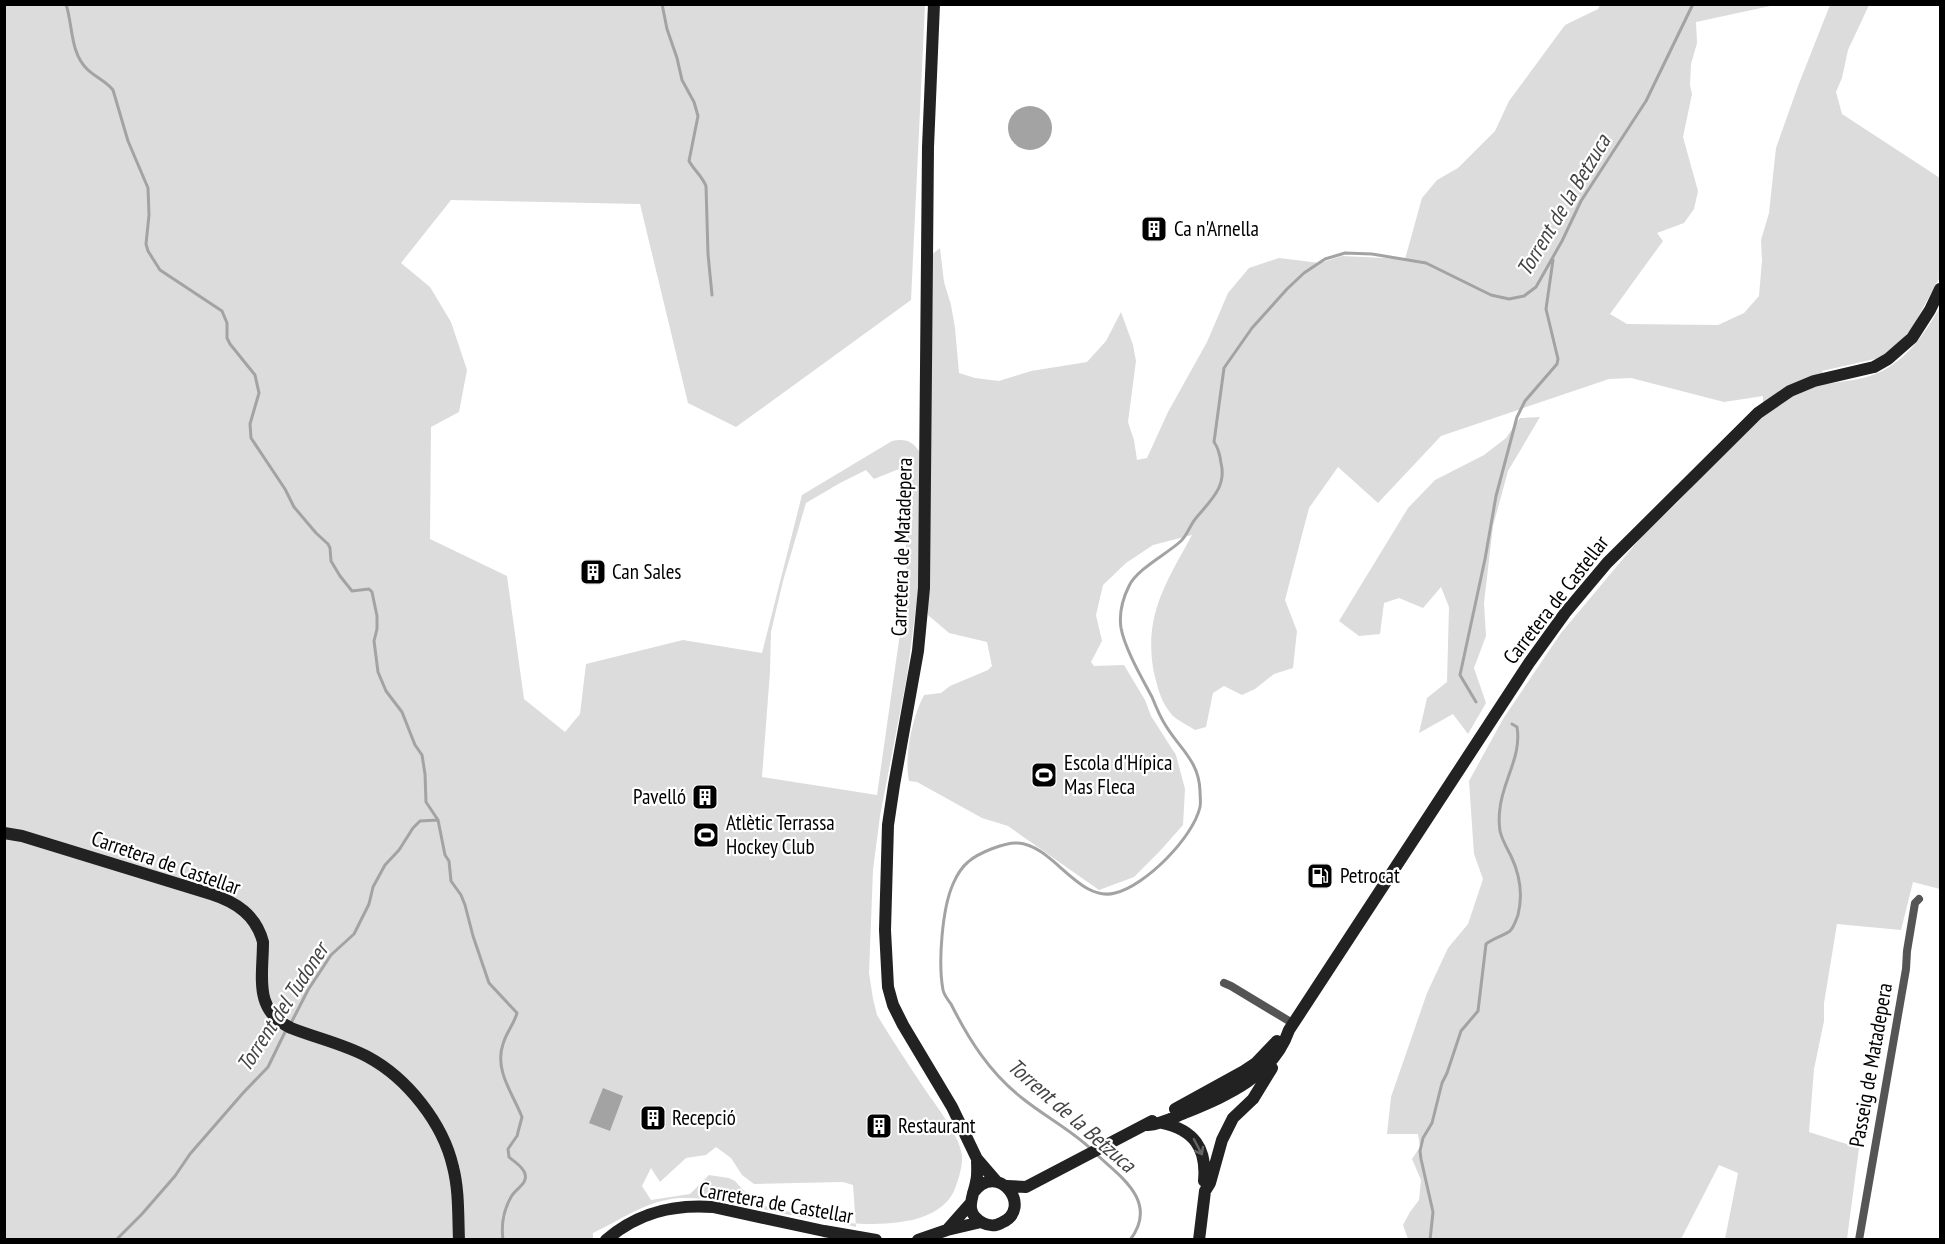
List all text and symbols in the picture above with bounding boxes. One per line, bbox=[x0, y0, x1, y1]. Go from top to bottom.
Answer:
water label: Torrent de la Betzuca bbox=[1510, 128, 1617, 281]
building icon: Ca n'Arnella bbox=[1139, 214, 1169, 244]
place label: Ca n'Arnella bbox=[1174, 215, 1259, 242]
street label: Carretera de Matadepera bbox=[885, 457, 918, 637]
street label: Carretera de Castellar bbox=[1497, 530, 1614, 670]
building icon: Can Sales bbox=[578, 557, 608, 587]
place label: Can Sales bbox=[612, 558, 681, 585]
place label: Escola d'Hípica Mas Fleca bbox=[1064, 749, 1172, 800]
sports icon: Escola d'Hípica Mas Fleca bbox=[1029, 760, 1059, 790]
building icon: Pavelló bbox=[690, 782, 720, 812]
place label: Pavelló bbox=[633, 783, 686, 810]
place label: Atlètic Terrassa Hockey Club bbox=[726, 809, 835, 860]
sports icon: Atlètic Terrassa Hockey Club bbox=[691, 820, 721, 850]
street label: Carretera de Castellar bbox=[88, 824, 245, 901]
fuel station icon: Petrocat bbox=[1305, 861, 1335, 891]
place label: Petrocat bbox=[1340, 862, 1400, 889]
water label: Torrent del Tudoner bbox=[230, 935, 336, 1077]
street label: Passeig de Matadepera bbox=[1843, 981, 1898, 1149]
water label: Torrent de la Betzuca bbox=[1002, 1052, 1142, 1179]
building icon: Recepció bbox=[638, 1103, 668, 1133]
place label: Recepció bbox=[672, 1104, 736, 1131]
building icon: Restaurant bbox=[864, 1111, 894, 1141]
place label: Restaurant bbox=[898, 1112, 976, 1139]
one-way arrow bbox=[1192, 1138, 1204, 1155]
street label: Carretera de Castellar bbox=[697, 1176, 856, 1229]

